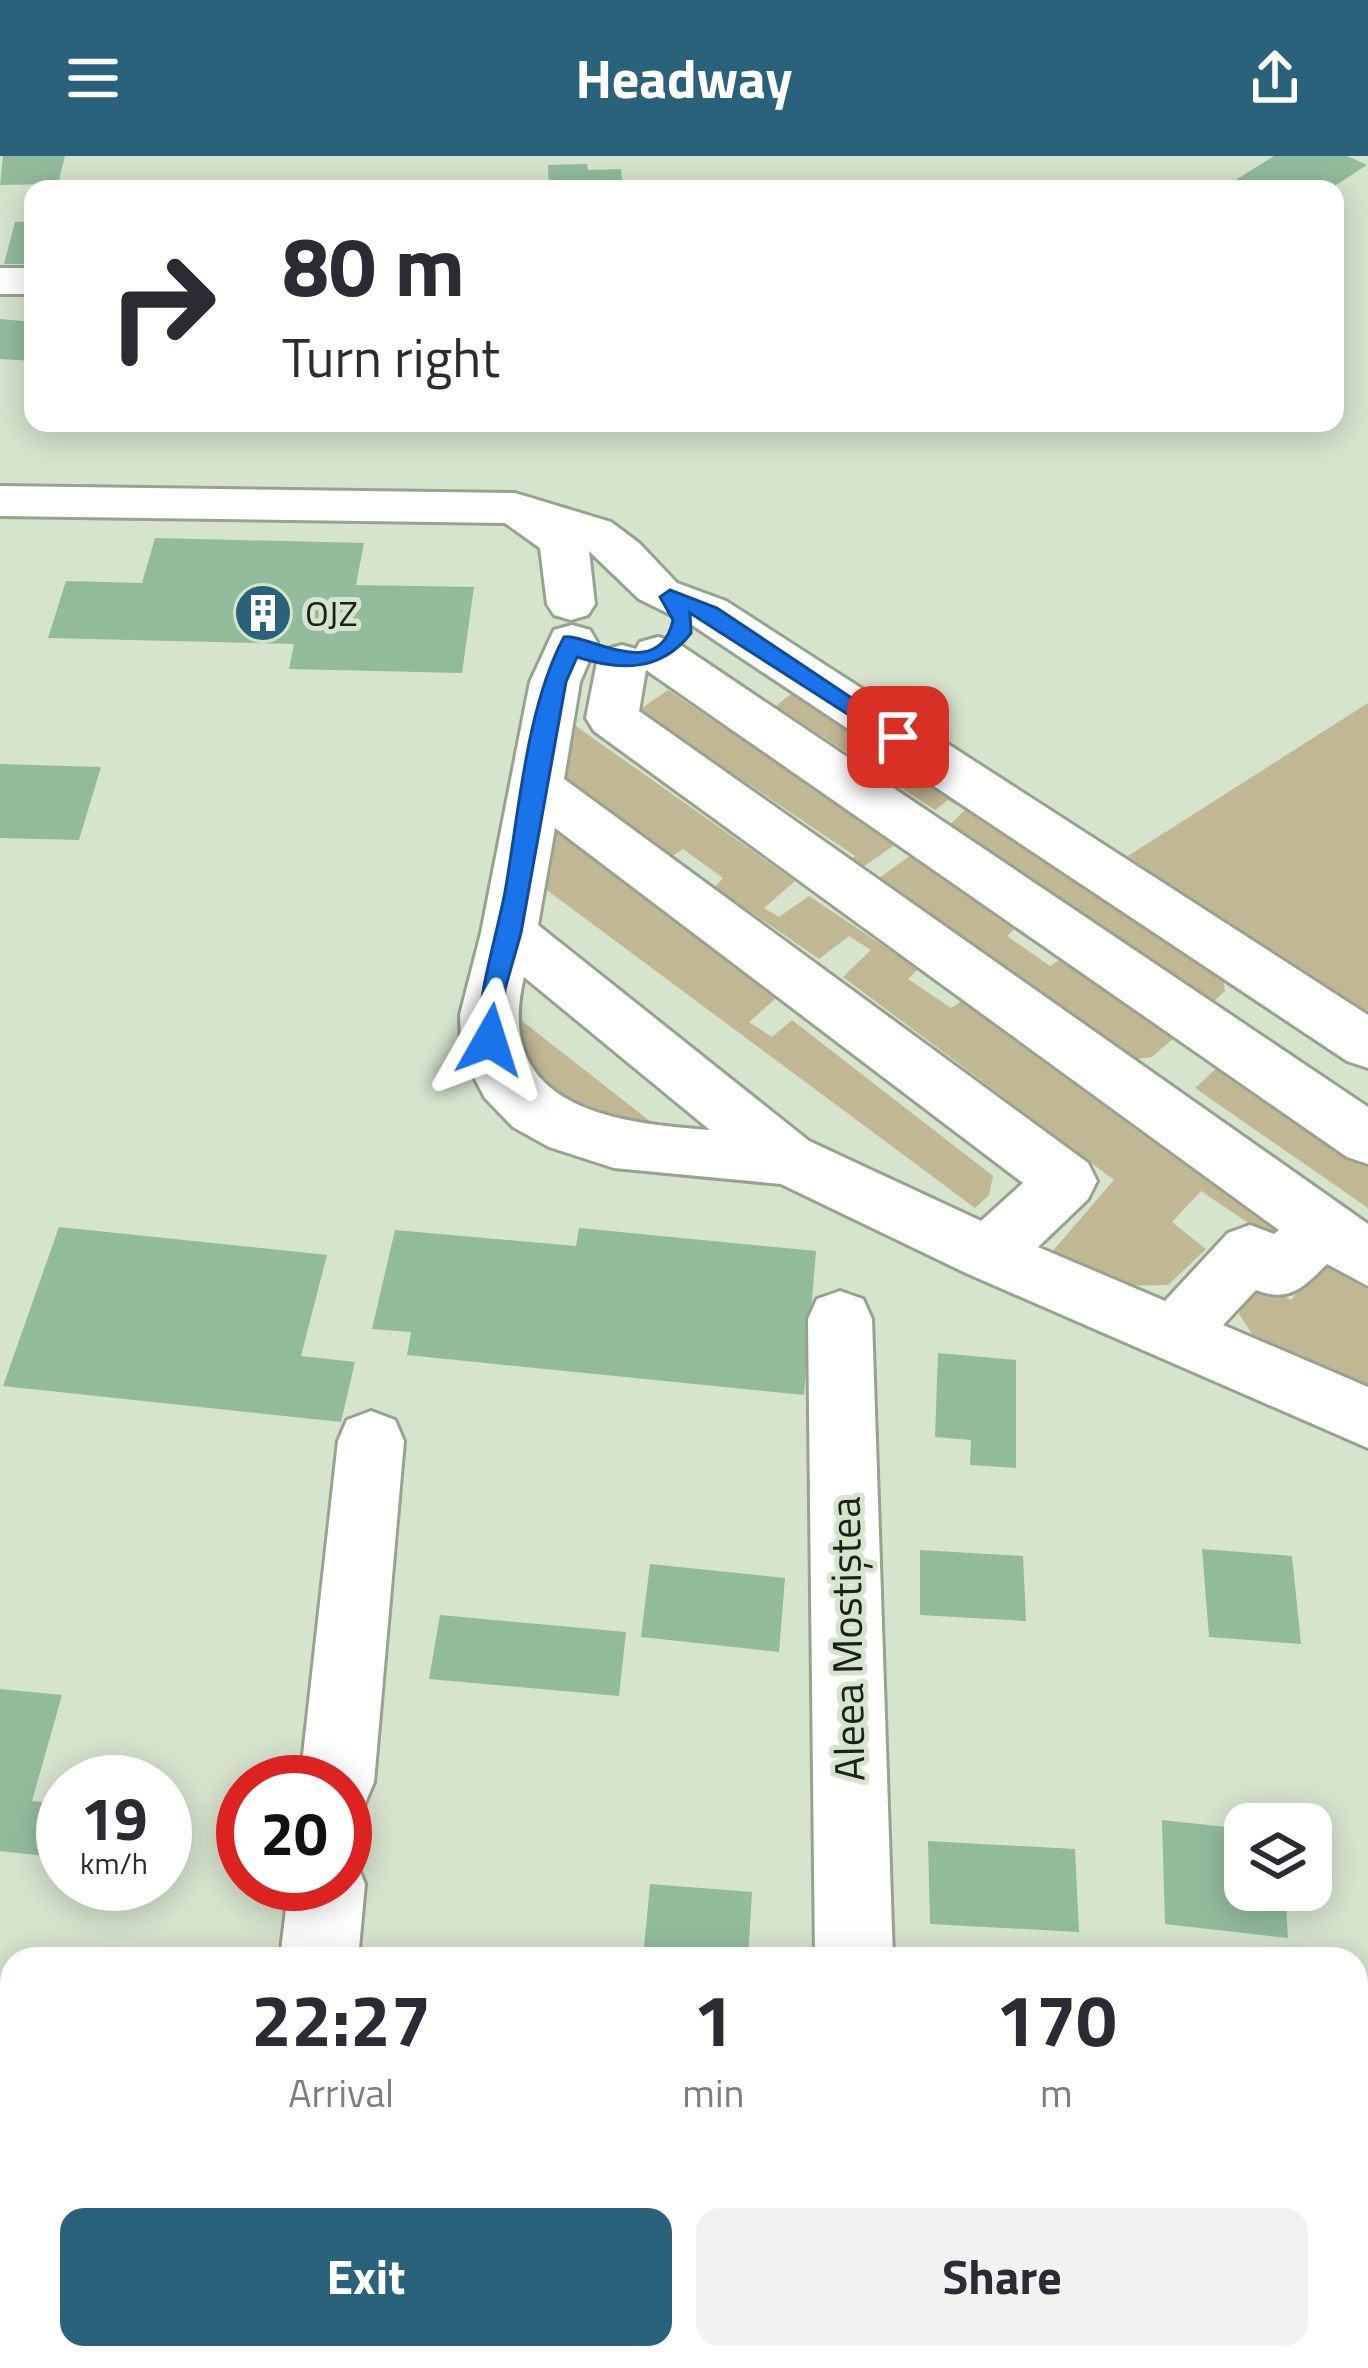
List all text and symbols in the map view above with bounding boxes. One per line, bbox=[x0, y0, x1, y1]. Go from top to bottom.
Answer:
text: Headway bbox=[576, 37, 792, 119]
icon: menu bbox=[60, 45, 126, 111]
icon: share bbox=[1242, 45, 1308, 111]
text: 80 m bbox=[282, 201, 465, 329]
icon: right bbox=[84, 228, 240, 384]
text: Turn right bbox=[282, 316, 500, 398]
building icon: OJZ bbox=[232, 582, 294, 644]
place label: OJZ bbox=[305, 585, 358, 640]
pin bbox=[847, 686, 949, 788]
icon: arrive bbox=[865, 704, 931, 770]
position arrow bbox=[427, 977, 553, 1103]
street label: Aleea Mostiștea bbox=[812, 1496, 880, 1782]
speed limit sign: 20 bbox=[216, 1755, 372, 1911]
text: 19 bbox=[80, 1772, 148, 1863]
map controls bbox=[1224, 1803, 1332, 1911]
button: layers bbox=[1224, 1803, 1332, 1911]
text: km/h bbox=[80, 1840, 148, 1886]
text: 22:27 bbox=[251, 1964, 431, 2074]
text: 1 bbox=[693, 1964, 734, 2074]
text: 170 bbox=[996, 1964, 1117, 2074]
text: Arrival bbox=[288, 2063, 394, 2122]
text: min bbox=[682, 2063, 744, 2122]
text: m bbox=[1040, 2063, 1072, 2122]
button: Exit bbox=[60, 2208, 672, 2346]
button: Share bbox=[696, 2208, 1308, 2346]

